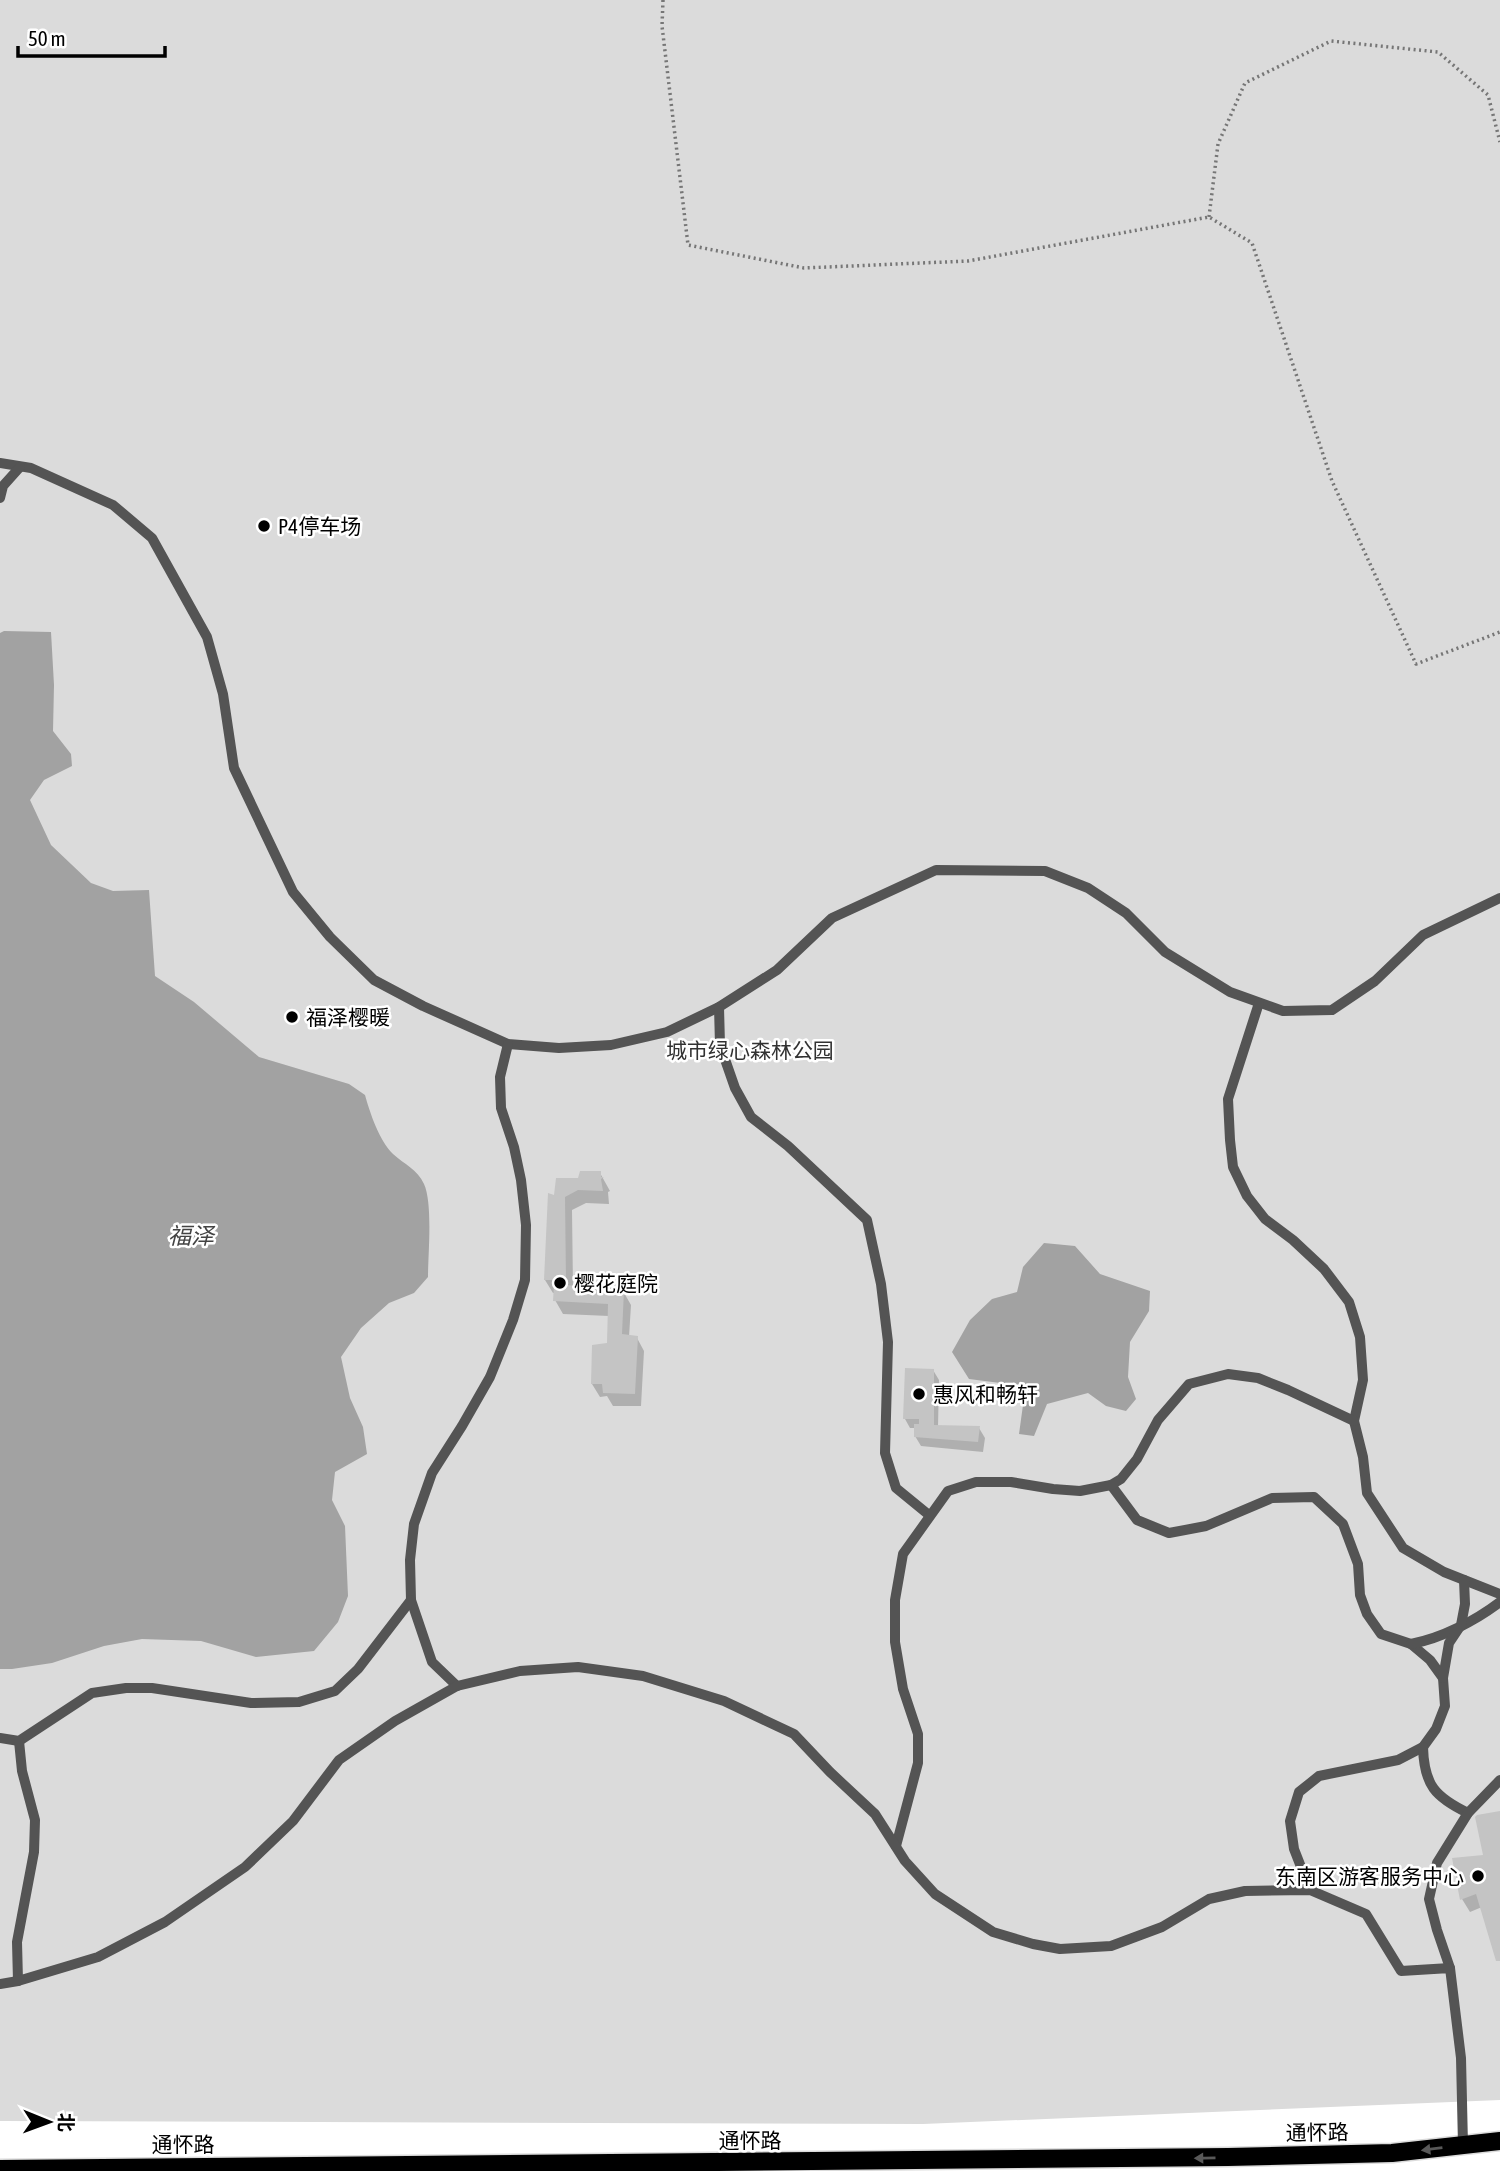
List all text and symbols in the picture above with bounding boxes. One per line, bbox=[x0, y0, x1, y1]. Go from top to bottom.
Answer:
scale bar bbox=[18, 14, 164, 58]
text: 50 m bbox=[28, 26, 66, 50]
place label: P4停车场 bbox=[278, 514, 361, 538]
marker: P4停车场 bbox=[256, 518, 272, 534]
place label: 福泽樱暖 bbox=[306, 1005, 390, 1029]
marker: 福泽樱暖 bbox=[284, 1009, 300, 1025]
park label: 城市绿心森林公园 bbox=[666, 1038, 834, 1062]
water label: 福泽 bbox=[168, 1223, 216, 1249]
place label: 樱花庭院 bbox=[574, 1271, 658, 1295]
marker: 樱花庭院 bbox=[552, 1275, 568, 1291]
place label: 惠风和畅轩 bbox=[933, 1382, 1038, 1406]
marker: 惠风和畅轩 bbox=[911, 1386, 927, 1402]
place label: 东南区游客服务中心 bbox=[1275, 1864, 1464, 1888]
marker: 东南区游客服务中心 bbox=[1470, 1868, 1486, 1884]
north arrow bbox=[14, 2087, 84, 2157]
text: 北 bbox=[55, 2113, 77, 2132]
street label: 通怀路 bbox=[1285, 2119, 1349, 2145]
street label: 通怀路 bbox=[719, 2128, 782, 2152]
street label: 通怀路 bbox=[152, 2132, 215, 2156]
one-way arrow bbox=[1421, 2143, 1443, 2154]
one-way arrow bbox=[1194, 2152, 1216, 2164]

